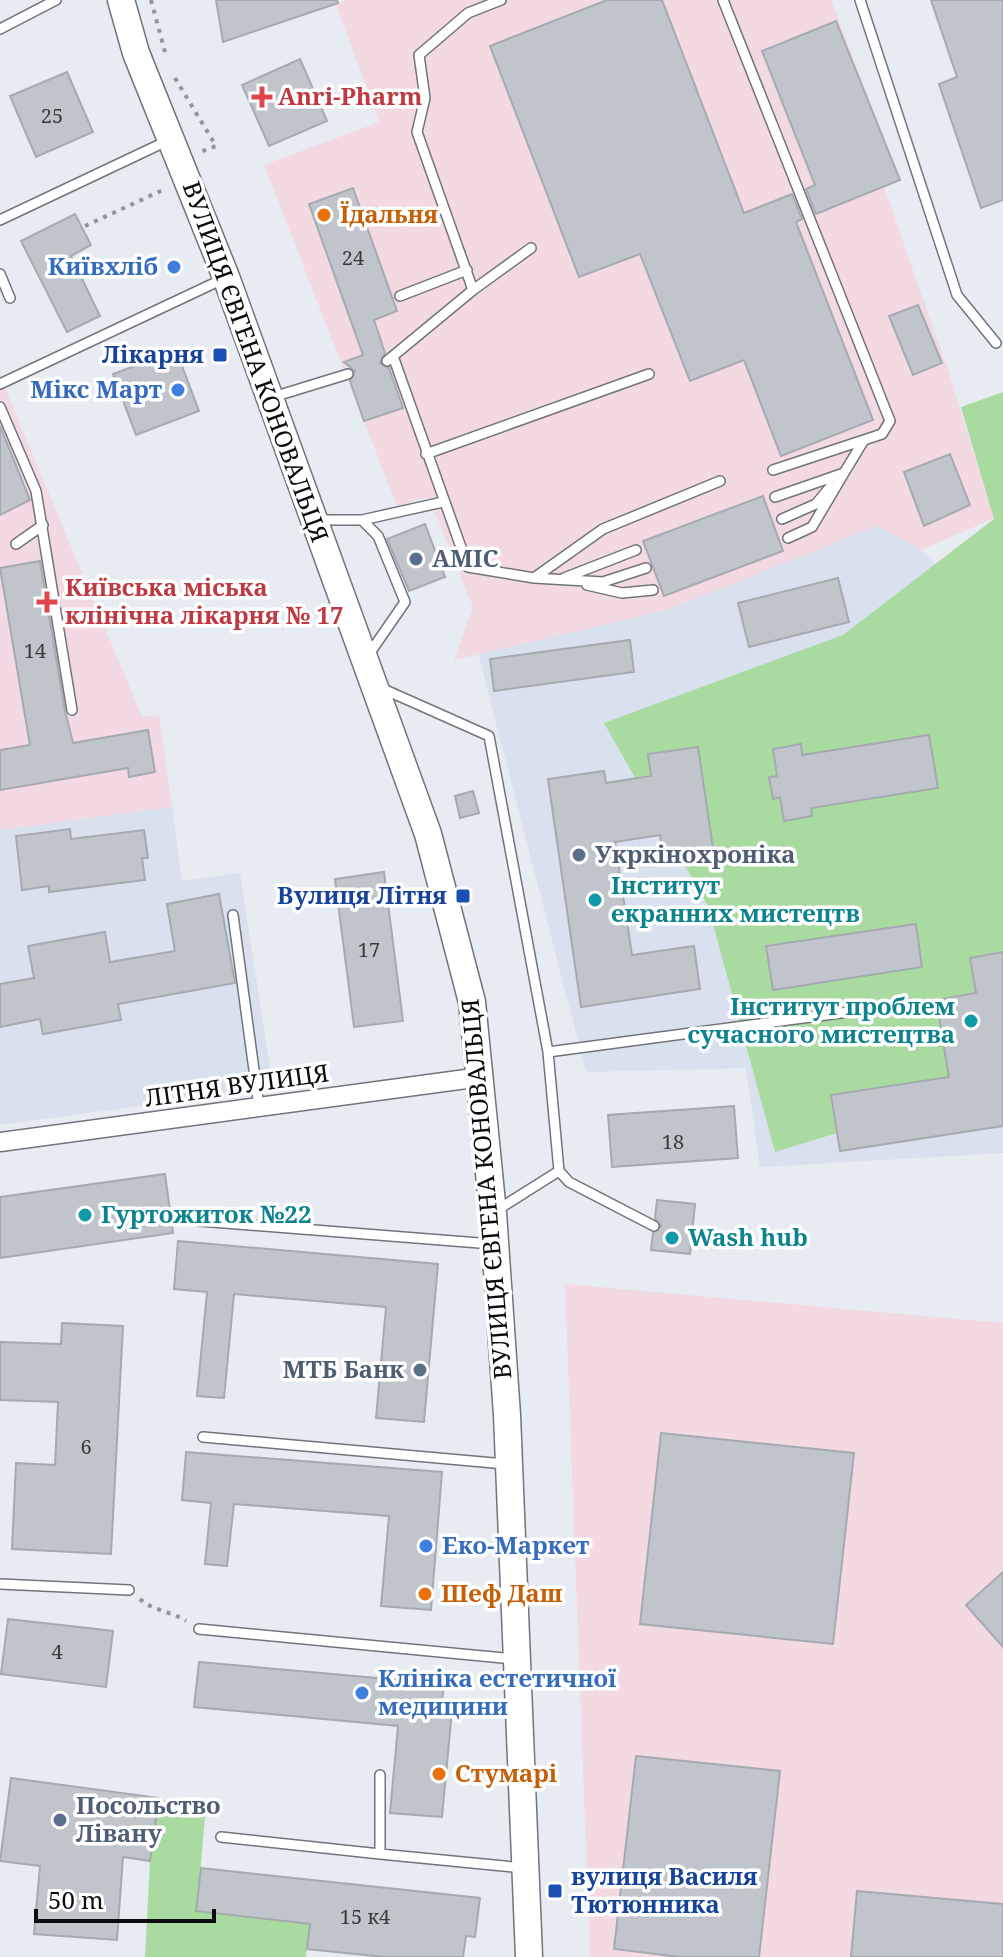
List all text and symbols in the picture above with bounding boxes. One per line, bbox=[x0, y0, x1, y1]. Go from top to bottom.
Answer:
place label: Anri-Pharm bbox=[278, 79, 423, 112]
marker: Anri-Pharm bbox=[253, 88, 271, 106]
house number: 25 bbox=[41, 102, 63, 129]
street label: ВУЛИЦЯ ЄВГЕНА КОНОВАЛЬЦЯ bbox=[176, 176, 337, 547]
place label: Їдальня bbox=[340, 197, 439, 230]
marker: Їдальня bbox=[315, 206, 333, 224]
house number: 24 bbox=[342, 244, 364, 271]
place label: Київхліб bbox=[48, 249, 158, 282]
marker: Київхліб bbox=[165, 258, 183, 276]
place label: Лікарня bbox=[102, 337, 204, 370]
marker: Лікарня bbox=[211, 346, 229, 364]
place label: Мікс Март bbox=[30, 372, 162, 405]
marker: Мікс Март bbox=[169, 381, 187, 399]
place label: AMIC bbox=[432, 541, 499, 574]
marker: AMIC bbox=[407, 550, 425, 568]
place label: Київська міська клінічна лікарня № 17 bbox=[65, 570, 344, 631]
marker: Київська міська клінічна лікарня № 17 bbox=[36, 591, 58, 613]
house number: 14 bbox=[24, 637, 46, 664]
place label: Укркінохроніка bbox=[595, 837, 796, 870]
marker: Укркінохроніка bbox=[570, 846, 588, 864]
place label: Інститут екранних мистецтв bbox=[611, 868, 860, 929]
place label: Вулиця Літня bbox=[277, 878, 447, 911]
marker: Вулиця Літня bbox=[454, 887, 472, 905]
marker: Інститут екранних мистецтв bbox=[586, 891, 604, 909]
house number: 17 bbox=[358, 936, 380, 963]
place label: Інститут проблем сучасного мистецтва bbox=[687, 989, 956, 1050]
street label: ВУЛИЦЯ ЄВГЕНА КОНОВАЛЬЦЯ bbox=[452, 998, 519, 1381]
marker: Інститут проблем сучасного мистецтва bbox=[962, 1012, 980, 1030]
street label: ЛІТНЯ ВУЛИЦЯ bbox=[143, 1055, 331, 1114]
house number: 18 bbox=[662, 1128, 684, 1155]
place label: Гуртожиток №22 bbox=[101, 1197, 311, 1230]
marker: Гуртожиток №22 bbox=[76, 1206, 94, 1224]
place label: Wash hub bbox=[688, 1220, 808, 1253]
marker: Wash hub bbox=[663, 1229, 681, 1247]
place label: МТБ Банк bbox=[282, 1352, 404, 1385]
marker: МТБ Банк bbox=[411, 1361, 429, 1379]
house number: 6 bbox=[80, 1433, 92, 1460]
place label: Еко-Маркет bbox=[442, 1528, 589, 1561]
marker: Еко-Маркет bbox=[417, 1537, 435, 1555]
place label: Шеф Даш bbox=[441, 1576, 563, 1609]
marker: Шеф Даш bbox=[416, 1585, 434, 1603]
house number: 4 bbox=[51, 1638, 63, 1665]
place label: Клініка естетичної медицини bbox=[378, 1661, 617, 1722]
marker: Клініка естетичної медицини bbox=[353, 1684, 371, 1702]
place label: Стумарі bbox=[455, 1756, 558, 1789]
marker: Стумарі bbox=[430, 1765, 448, 1783]
place label: Посольство Лівану bbox=[76, 1788, 221, 1849]
marker: Посольство Лівану bbox=[51, 1811, 69, 1829]
place label: вулиця Василя Тютюнника bbox=[571, 1859, 758, 1920]
scale bar bbox=[36, 1873, 214, 1923]
marker: вулиця Василя Тютюнника bbox=[546, 1882, 564, 1900]
text: 50 m bbox=[48, 1883, 104, 1916]
house number: 15 к4 bbox=[340, 1903, 390, 1930]

